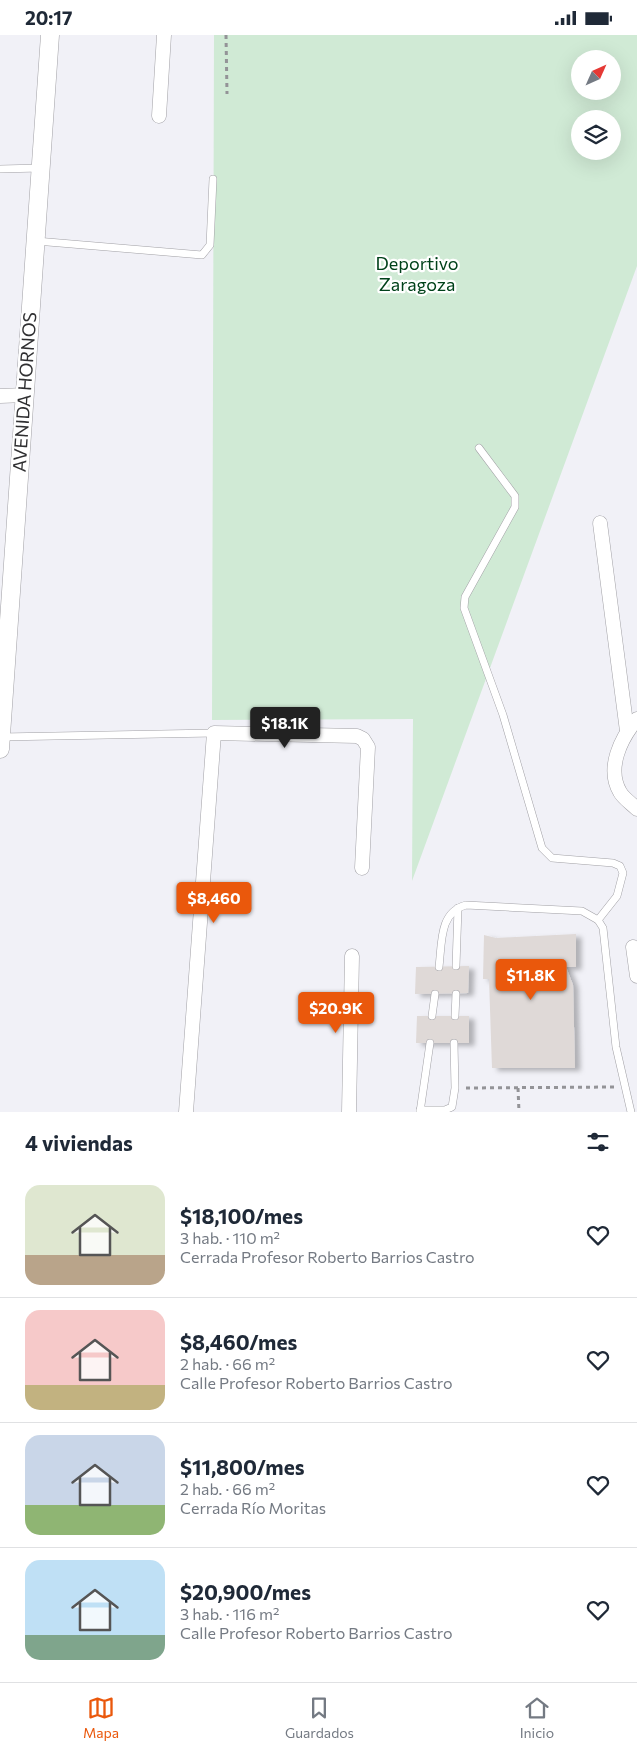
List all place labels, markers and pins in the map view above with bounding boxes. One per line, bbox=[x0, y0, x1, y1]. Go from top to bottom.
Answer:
pin: $18.1K bbox=[244, 707, 326, 749]
pin: $8,460 bbox=[173, 881, 255, 924]
pin: $11.8K bbox=[490, 959, 572, 1001]
pin: $20.9K bbox=[295, 991, 377, 1034]

